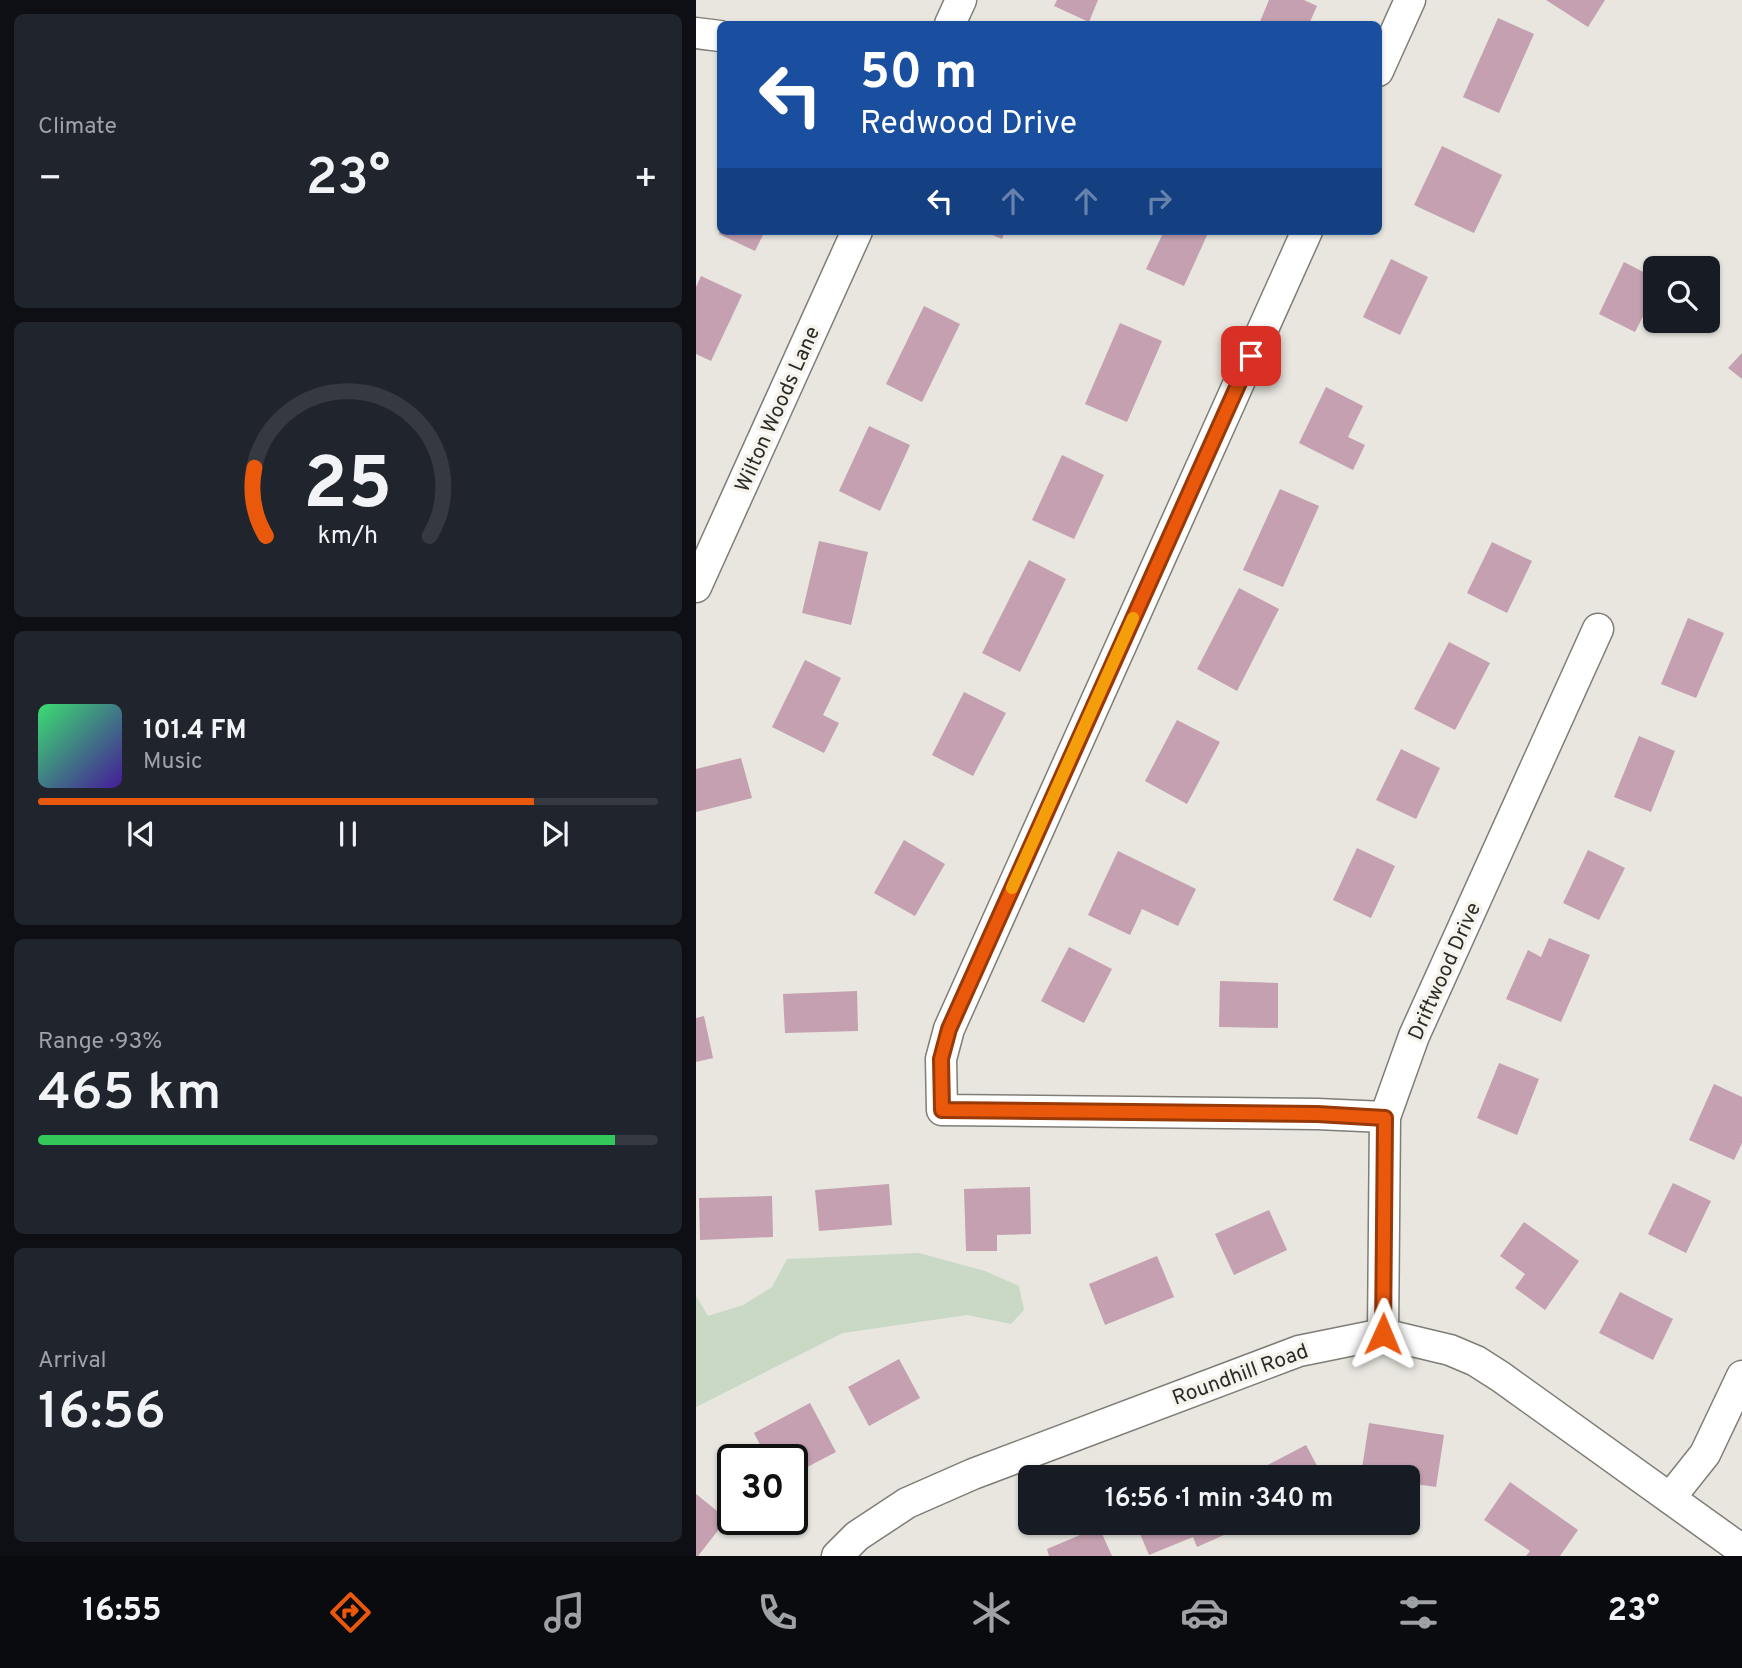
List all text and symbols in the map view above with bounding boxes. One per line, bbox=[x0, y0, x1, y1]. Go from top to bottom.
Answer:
text: 50 m bbox=[860, 44, 977, 106]
icon: left bbox=[745, 49, 836, 140]
text: Redwood Drive bbox=[860, 105, 1077, 145]
text: Climate bbox=[38, 113, 117, 142]
text: 23° bbox=[306, 147, 390, 213]
text: − bbox=[38, 156, 63, 205]
text: + bbox=[633, 156, 658, 205]
icon: left bbox=[921, 182, 959, 220]
icon: ahead bbox=[994, 182, 1032, 220]
icon: ahead bbox=[1067, 182, 1105, 220]
icon: right bbox=[1140, 182, 1178, 220]
map controls bbox=[1643, 256, 1720, 333]
button: search bbox=[1643, 256, 1720, 333]
street label: Wilton Woods Lane bbox=[730, 323, 827, 497]
pin bbox=[1221, 326, 1281, 386]
icon: arrive bbox=[1232, 337, 1270, 375]
text: 25 bbox=[304, 442, 393, 534]
text: km/h bbox=[318, 520, 378, 552]
text: 101.4 FM bbox=[143, 715, 247, 748]
text: Music bbox=[143, 748, 203, 777]
icon: previous bbox=[122, 815, 160, 853]
icon: pause bbox=[329, 815, 367, 853]
icon: next bbox=[536, 815, 574, 853]
street label: Driftwood Drive bbox=[1403, 899, 1488, 1045]
text: Range · 93% bbox=[38, 1028, 162, 1057]
text: 465 km bbox=[38, 1062, 221, 1128]
position arrow bbox=[1346, 1297, 1420, 1371]
street label: Roundhill Road bbox=[1169, 1338, 1312, 1413]
text: Arrival bbox=[38, 1347, 107, 1376]
text: 16:56 bbox=[38, 1381, 166, 1447]
speed limit sign: 30 bbox=[717, 1444, 808, 1535]
text: 16:56 · 1 min · 340 m bbox=[1105, 1483, 1333, 1516]
icon: directions bbox=[326, 1588, 375, 1637]
icon: music bbox=[540, 1588, 589, 1637]
icon: phone bbox=[753, 1588, 802, 1637]
icon: climate bbox=[967, 1588, 1016, 1637]
icon: car bbox=[1180, 1588, 1229, 1637]
icon: filters bbox=[1394, 1588, 1443, 1637]
text: 16:55 bbox=[82, 1592, 162, 1632]
text: 23° bbox=[1608, 1592, 1660, 1632]

